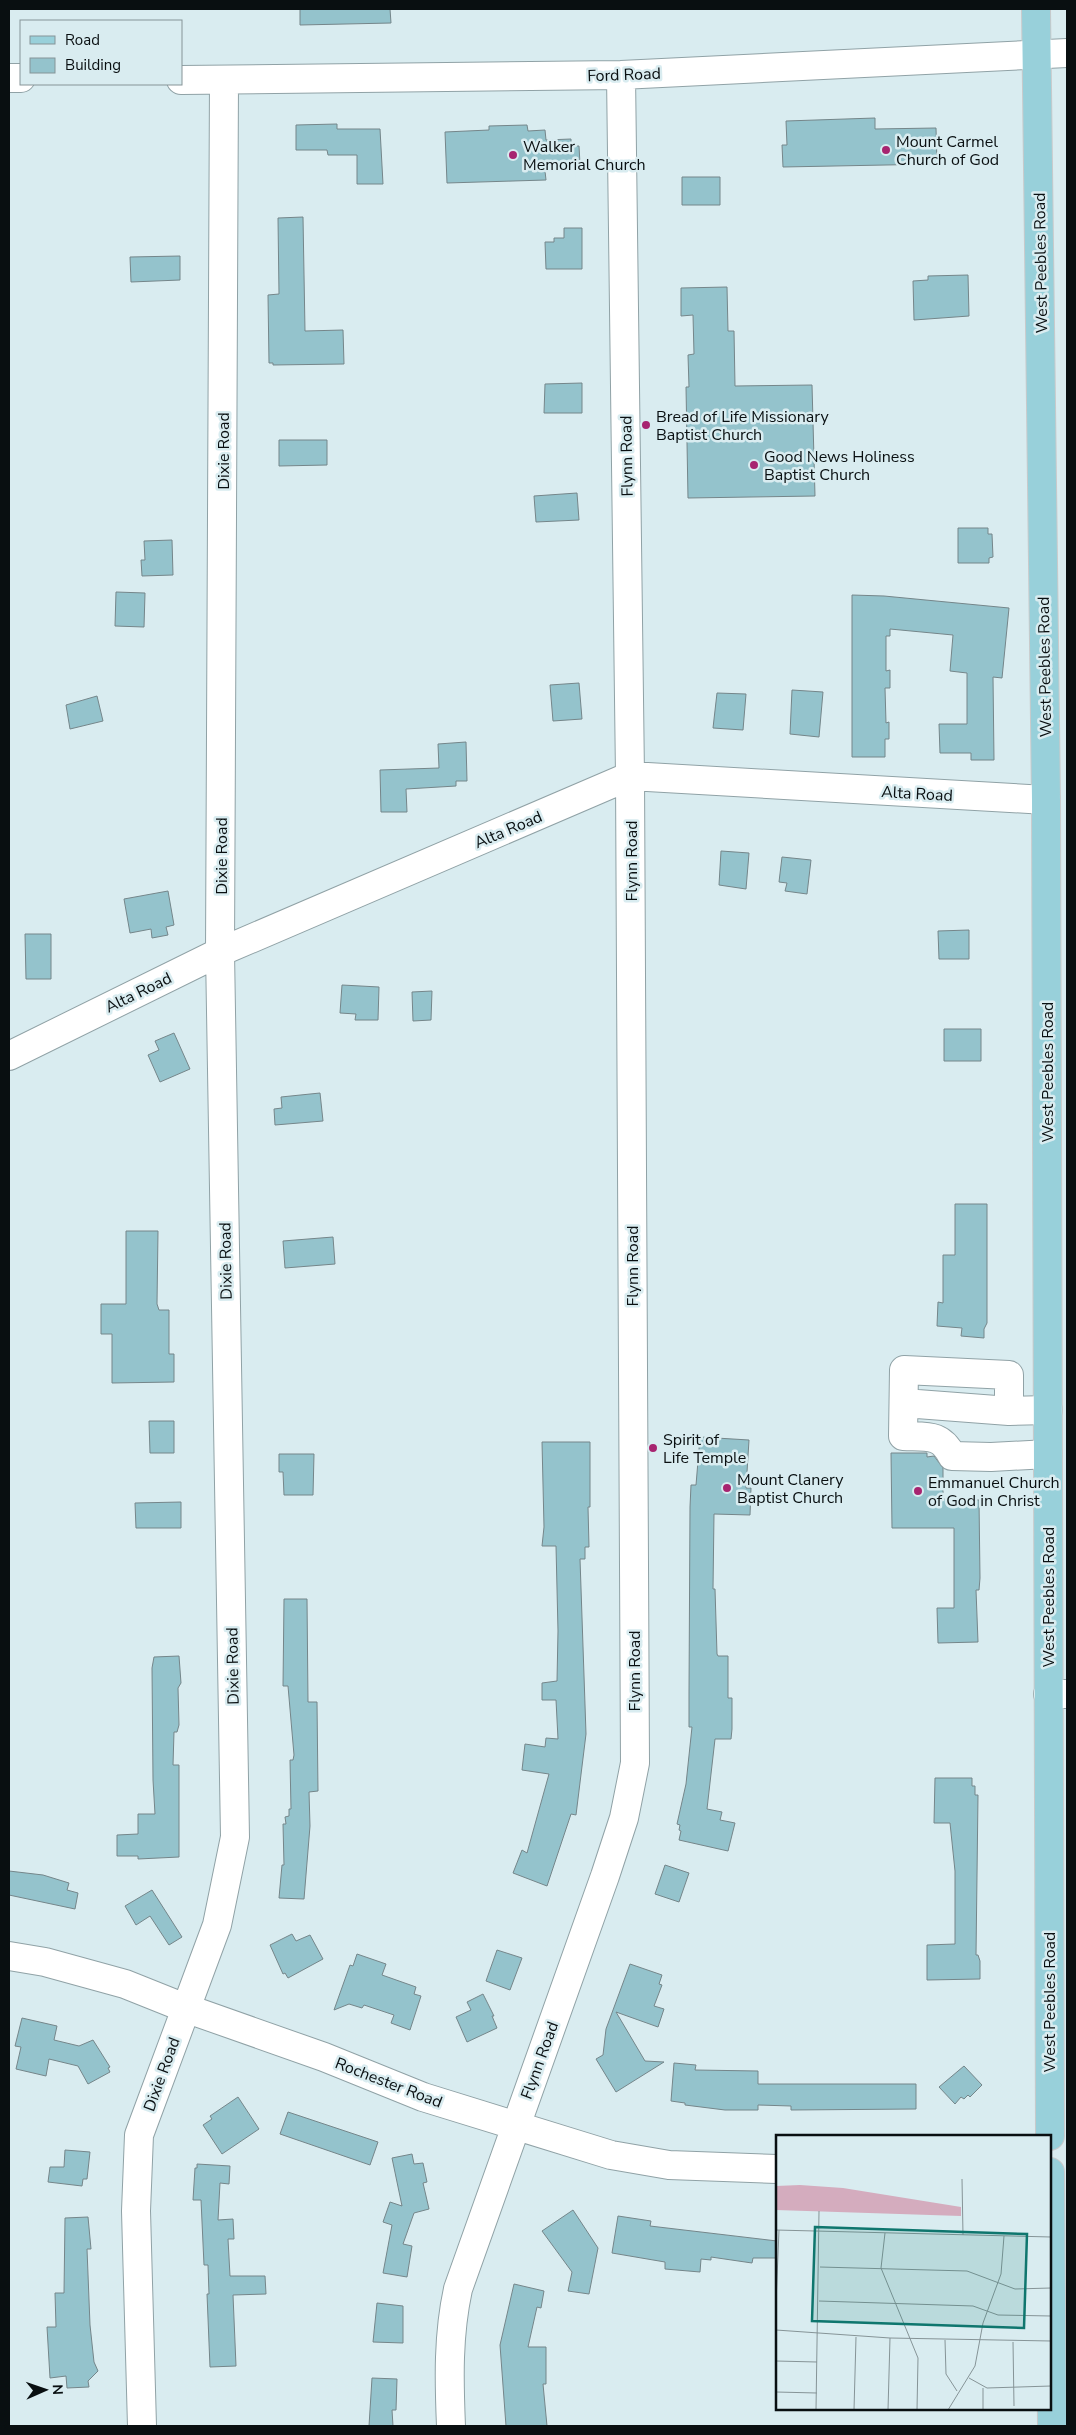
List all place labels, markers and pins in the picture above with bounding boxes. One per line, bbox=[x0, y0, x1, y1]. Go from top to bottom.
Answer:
place label: Mount Carmel Church of God bbox=[896, 131, 999, 171]
place label: Walker Memorial Church bbox=[523, 136, 646, 176]
marker: Mount Carmel Church of God bbox=[880, 144, 892, 156]
marker: Walker Memorial Church bbox=[507, 149, 519, 161]
place label: Bread of Life Missionary Baptist Church bbox=[656, 406, 829, 446]
marker: Bread of Life Missionary Baptist Church bbox=[640, 419, 652, 431]
place label: Good News Holiness Baptist Church bbox=[764, 446, 915, 486]
marker: Good News Holiness Baptist Church bbox=[748, 459, 760, 471]
place label: Spirit of Life Temple bbox=[663, 1429, 746, 1469]
marker: Spirit of Life Temple bbox=[647, 1442, 659, 1454]
place label: Mount Clanery Baptist Church bbox=[737, 1469, 844, 1509]
place label: Emmanuel Church of God in Christ bbox=[928, 1472, 1060, 1512]
marker: Mount Clanery Baptist Church bbox=[721, 1482, 733, 1494]
marker: Emmanuel Church of God in Christ bbox=[912, 1485, 924, 1497]

